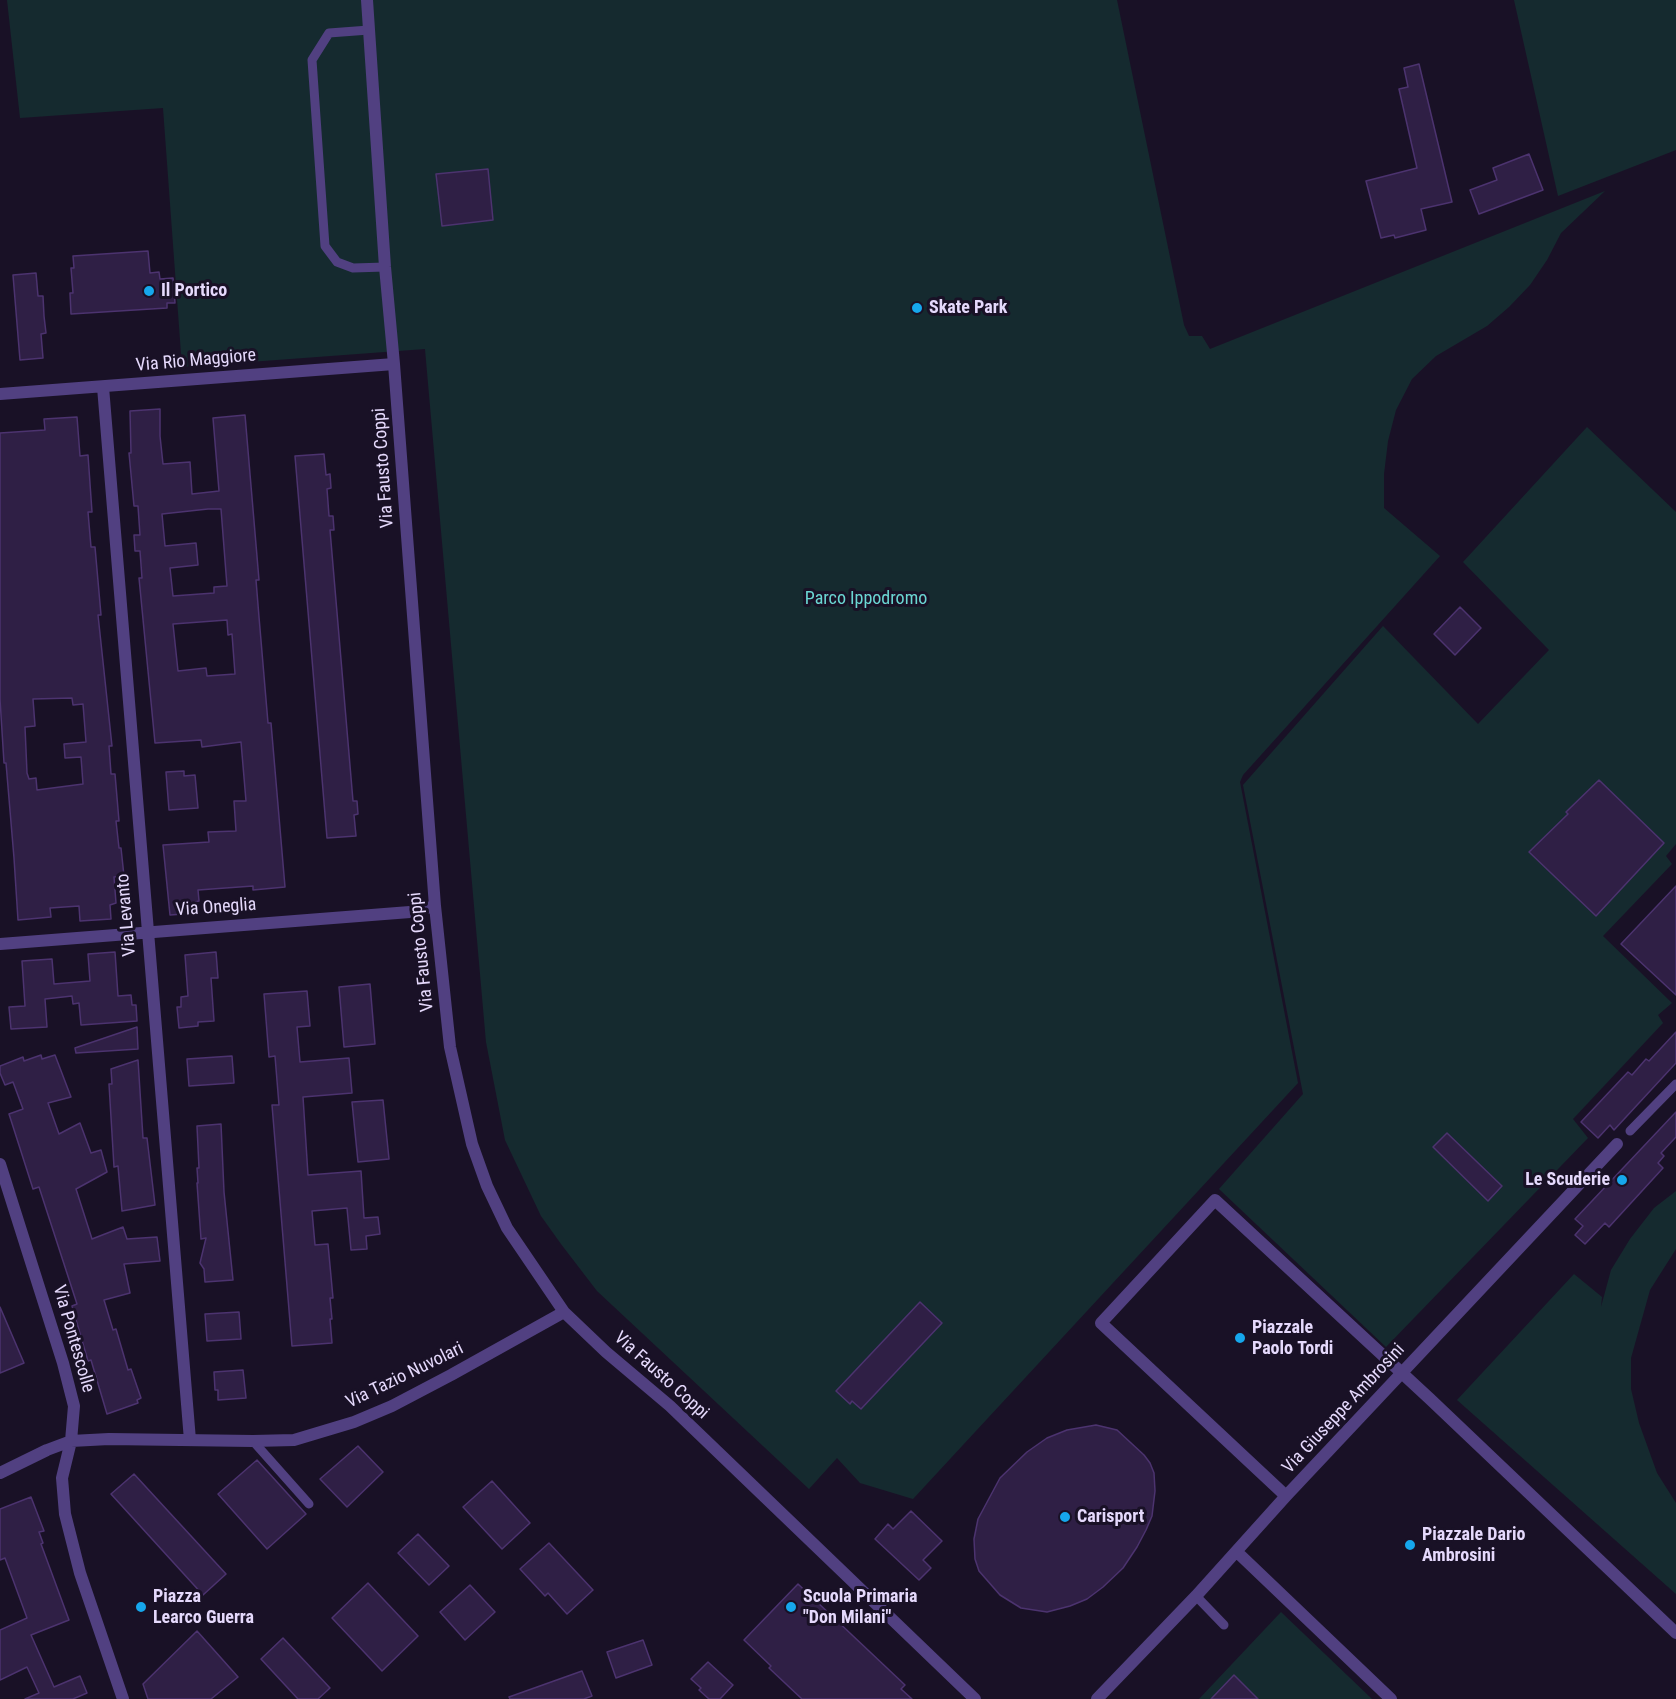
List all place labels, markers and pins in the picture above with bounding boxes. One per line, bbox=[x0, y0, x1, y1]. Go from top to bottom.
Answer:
place label: Il Portico bbox=[161, 280, 227, 302]
marker: Il Portico bbox=[142, 284, 156, 298]
place label: Skate Park bbox=[929, 297, 1007, 319]
marker: Skate Park bbox=[910, 301, 924, 315]
place label: Le Scuderie bbox=[1525, 1169, 1610, 1191]
marker: Le Scuderie bbox=[1615, 1173, 1629, 1187]
place label: Piazzale Paolo Tordi bbox=[1252, 1317, 1333, 1360]
marker: Piazzale Paolo Tordi bbox=[1233, 1331, 1247, 1345]
place label: Carisport bbox=[1077, 1506, 1144, 1528]
marker: Carisport bbox=[1058, 1510, 1072, 1524]
place label: Piazzale Dario Ambrosini bbox=[1422, 1524, 1525, 1567]
marker: Piazzale Dario Ambrosini bbox=[1403, 1538, 1417, 1552]
place label: Piazza Learco Guerra bbox=[153, 1586, 254, 1628]
place label: Scuola Primaria "Don Milani" bbox=[803, 1586, 917, 1628]
marker: Piazza Learco Guerra bbox=[134, 1600, 148, 1614]
marker: Scuola Primaria "Don Milani" bbox=[784, 1600, 798, 1614]

